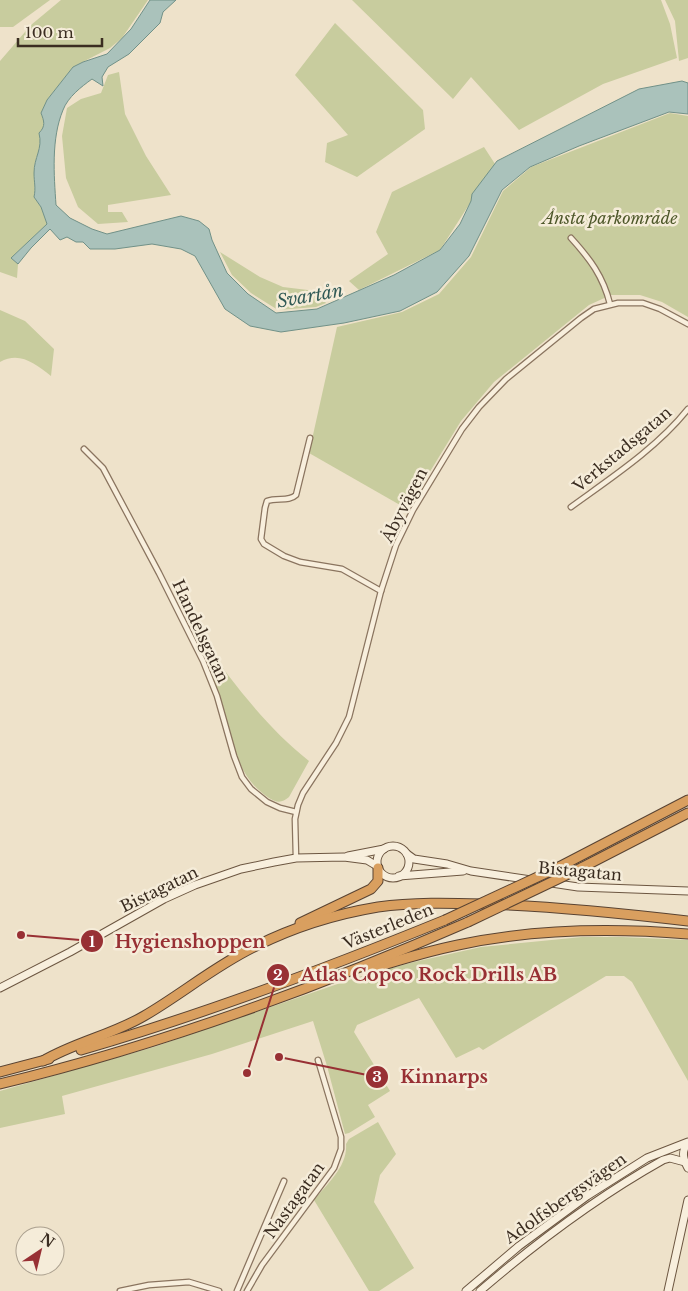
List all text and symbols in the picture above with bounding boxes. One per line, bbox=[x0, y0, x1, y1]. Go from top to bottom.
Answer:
scale bar bbox=[18, 15, 101, 47]
text: 100 m bbox=[25, 23, 74, 42]
park label: Ånsta parkområde bbox=[540, 208, 678, 228]
water label: Svartån bbox=[275, 279, 345, 313]
street label: Verkstadsgatan bbox=[568, 402, 675, 497]
street label: Åbyvägen bbox=[376, 464, 431, 546]
street label: Handelsgatan bbox=[168, 576, 234, 686]
street label: Bistagatan bbox=[537, 857, 623, 885]
street label: Bistagatan bbox=[117, 862, 201, 916]
street label: Västerleden bbox=[339, 899, 436, 954]
callout: Hygienshoppen bbox=[79, 925, 275, 958]
text: Hygienshoppen bbox=[115, 931, 265, 953]
text: 1 bbox=[89, 932, 96, 951]
callout: Atlas Copco Rock Drills AB bbox=[265, 958, 567, 991]
text: Atlas Copco Rock Drills AB bbox=[300, 964, 557, 986]
text: 2 bbox=[273, 965, 283, 984]
callout: Kinnarps bbox=[365, 1060, 497, 1093]
text: Kinnarps bbox=[400, 1066, 488, 1088]
text: 3 bbox=[372, 1067, 382, 1086]
street label: Adolfsbergsvägen bbox=[499, 1148, 630, 1248]
street label: Nastagatan bbox=[260, 1158, 328, 1242]
north arrow bbox=[15, 1226, 65, 1276]
text: N bbox=[37, 1229, 58, 1252]

